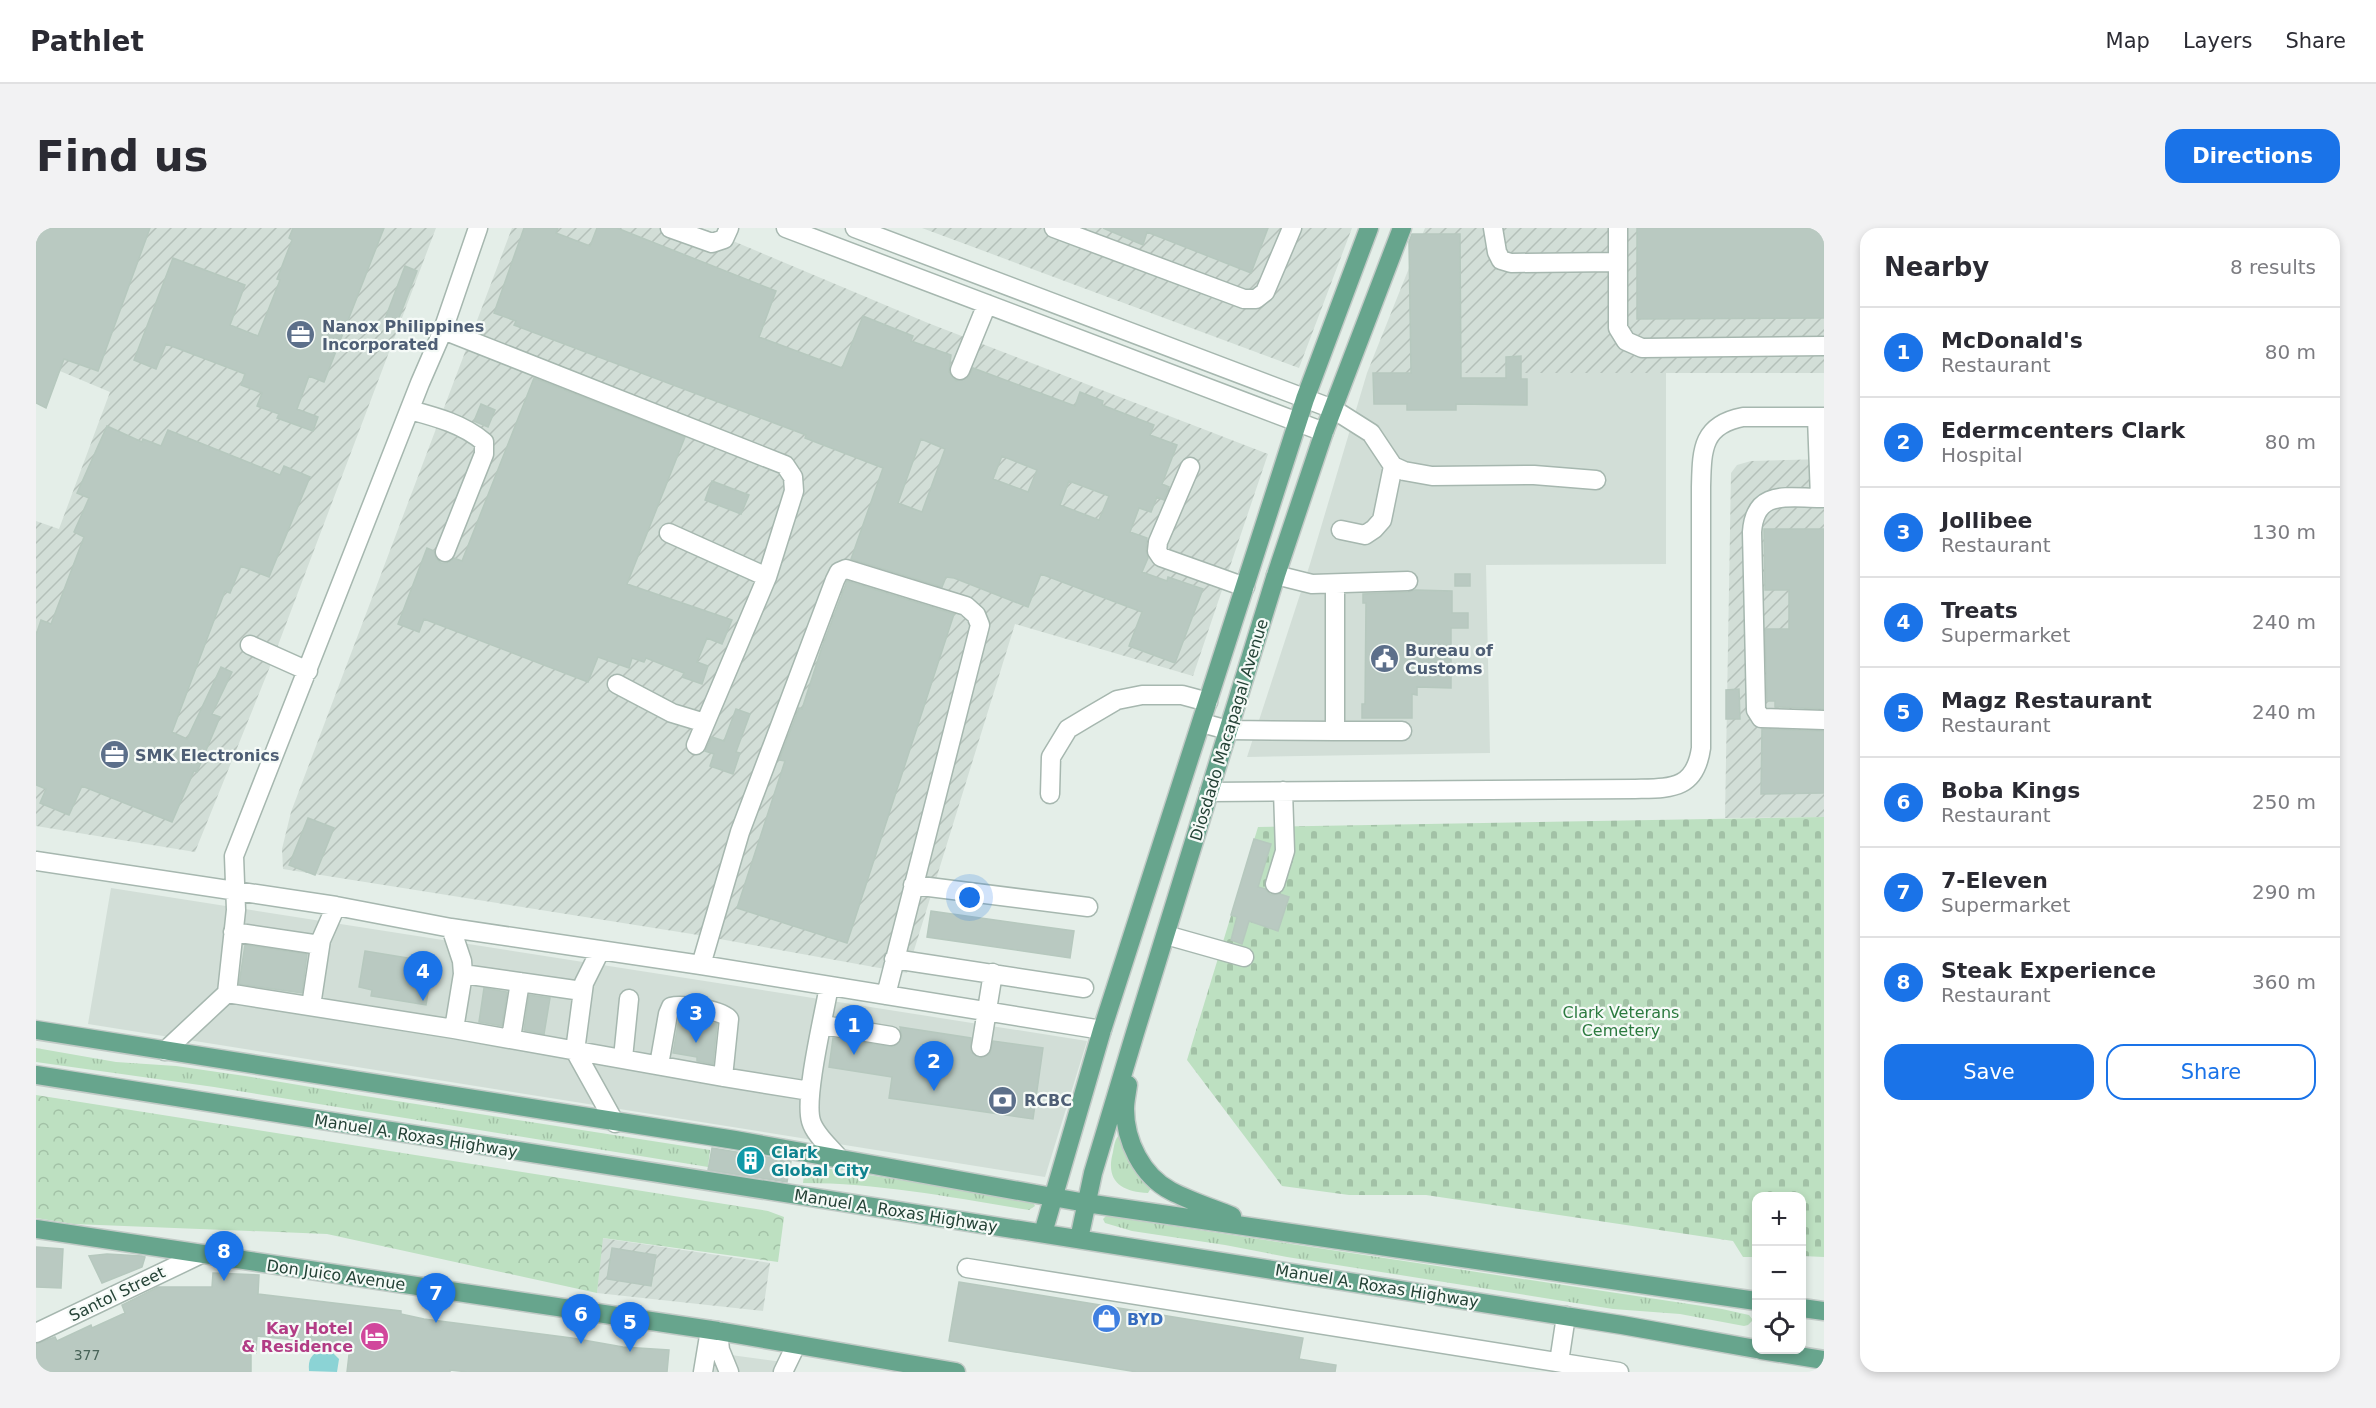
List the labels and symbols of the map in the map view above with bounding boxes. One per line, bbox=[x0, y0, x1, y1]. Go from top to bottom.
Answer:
place label: Nanox Philippines Incorporated bbox=[322, 317, 484, 354]
office icon: Nanox Philippines Incorporated bbox=[285, 319, 317, 351]
street label: Diosdado Macapagal Avenue bbox=[1186, 617, 1272, 843]
place label: Bureau of Customs bbox=[1405, 641, 1494, 678]
public building icon: Bureau of Customs bbox=[1368, 643, 1400, 675]
office icon: SMK Electronics bbox=[98, 739, 130, 771]
place label: SMK Electronics bbox=[135, 746, 280, 765]
your location bbox=[955, 883, 984, 912]
pin: 4 bbox=[404, 952, 442, 1001]
pin: 3 bbox=[676, 994, 716, 1043]
park label: Clark Veterans Cemetery bbox=[1563, 1003, 1679, 1040]
pin: 1 bbox=[834, 1006, 874, 1055]
pin: 2 bbox=[914, 1042, 954, 1091]
bank icon: RCBC bbox=[987, 1084, 1019, 1116]
place label: RCBC bbox=[1024, 1091, 1072, 1110]
street label: Manuel A. Roxas Highway bbox=[313, 1111, 519, 1161]
place label: Clark Global City bbox=[771, 1143, 870, 1180]
building icon: Clark Global City bbox=[734, 1145, 766, 1177]
street label: Manuel A. Roxas Highway bbox=[793, 1186, 999, 1236]
pin: 8 bbox=[204, 1232, 243, 1281]
street label: Don Juico Avenue bbox=[265, 1256, 407, 1294]
street label: Manuel A. Roxas Highway bbox=[1274, 1261, 1480, 1311]
street label: Santol Street bbox=[66, 1263, 168, 1325]
pin: 7 bbox=[416, 1274, 456, 1323]
pin: 6 bbox=[562, 1294, 600, 1344]
pin: 5 bbox=[610, 1302, 650, 1352]
shop icon: BYD bbox=[1090, 1303, 1122, 1335]
place label: BYD bbox=[1127, 1310, 1163, 1329]
place label: Kay Hotel & Residence bbox=[241, 1319, 353, 1356]
hotel icon: Kay Hotel & Residence bbox=[358, 1321, 390, 1353]
house number: 377 bbox=[74, 1347, 100, 1363]

